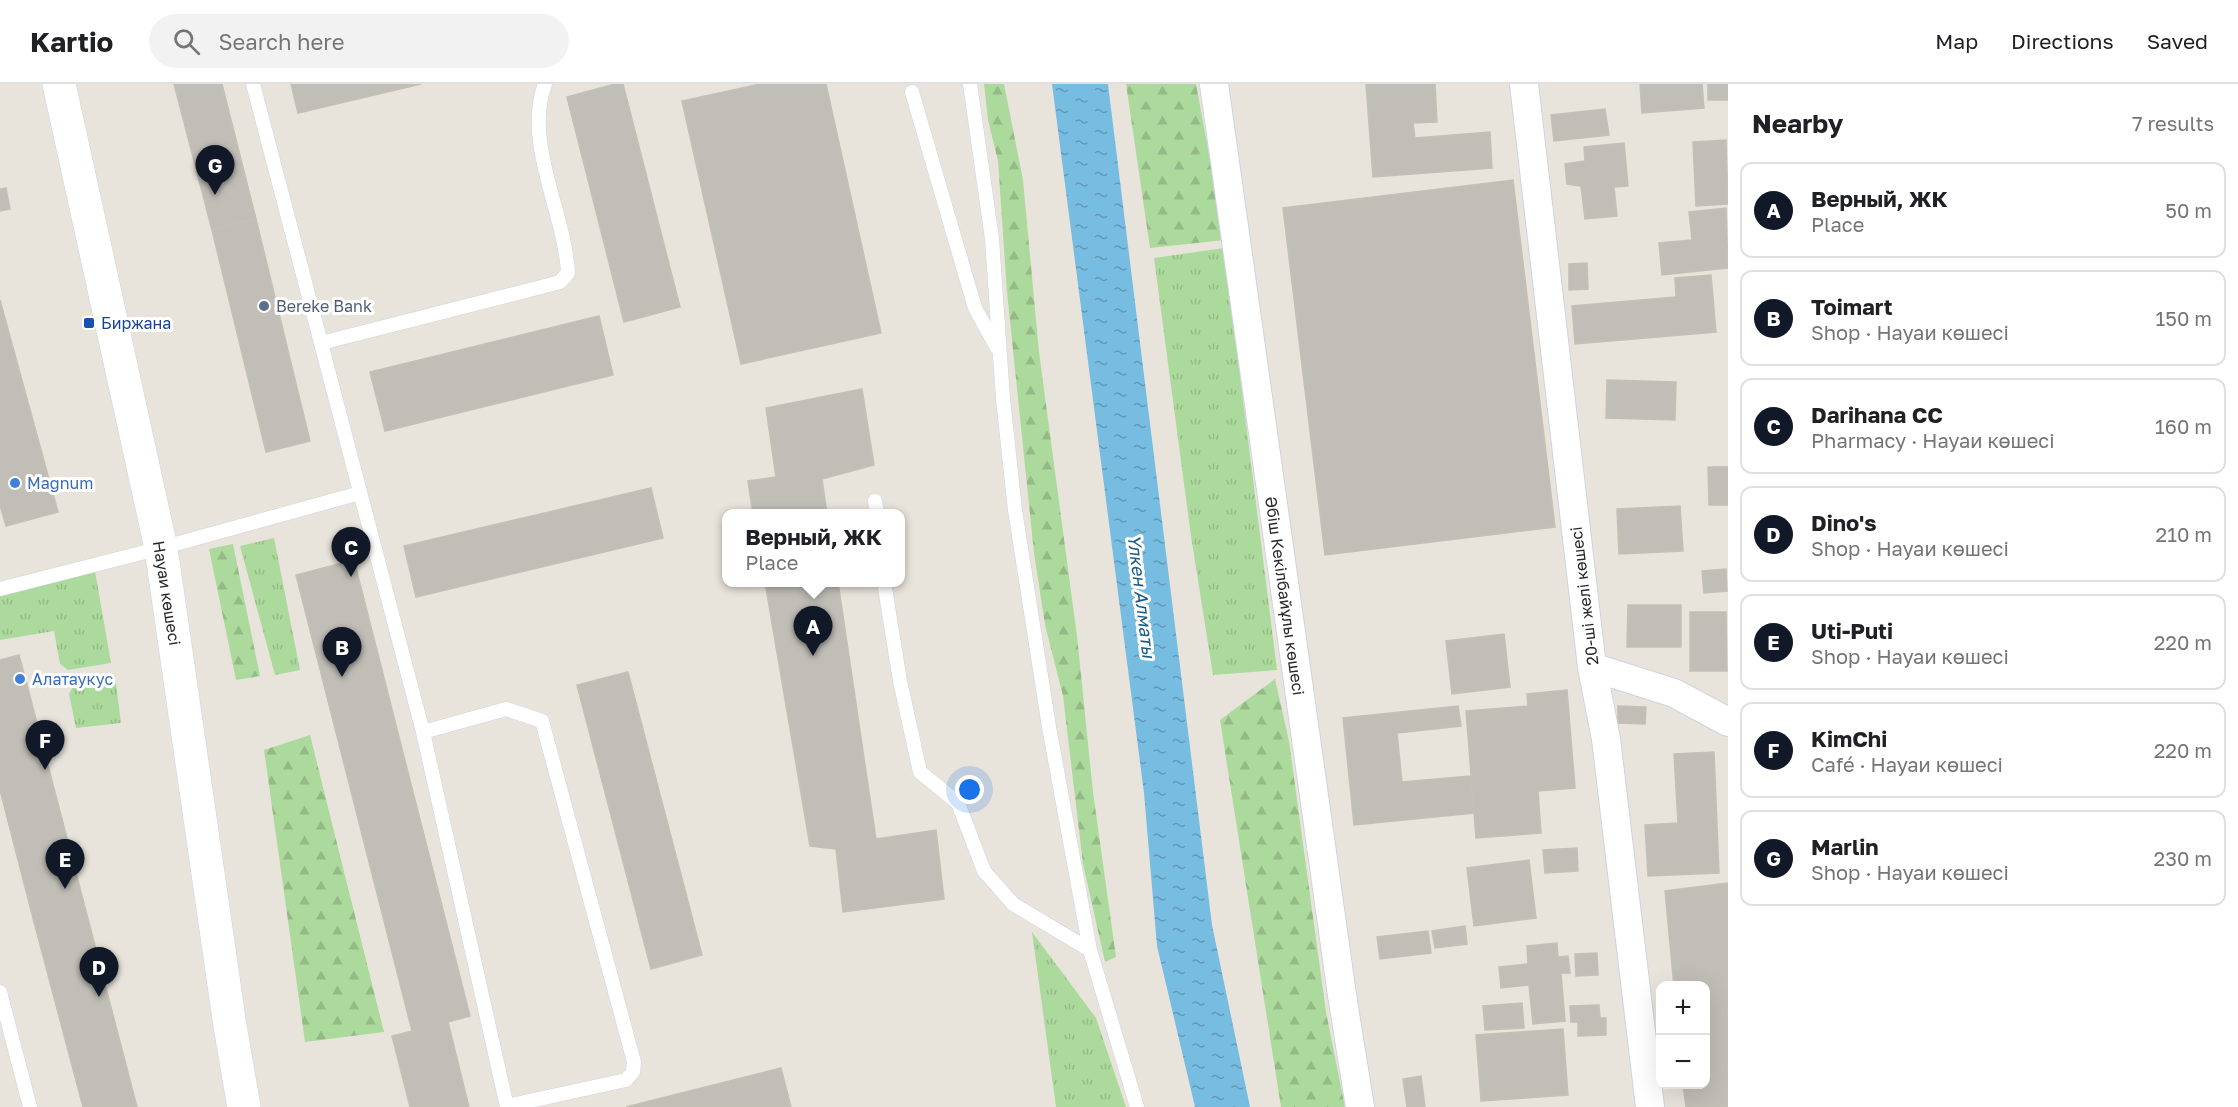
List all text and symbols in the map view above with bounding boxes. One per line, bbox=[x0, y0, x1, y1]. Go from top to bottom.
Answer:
search box bbox=[149, 14, 569, 68]
text: Kartio bbox=[30, 25, 113, 58]
icon: search bbox=[170, 25, 203, 58]
text: Search here bbox=[218, 28, 344, 55]
text: Map bbox=[1935, 28, 1978, 54]
text: Directions bbox=[2011, 28, 2114, 54]
text: Saved bbox=[2147, 28, 2208, 54]
text: Nearby bbox=[1752, 108, 1843, 139]
text: 7 results bbox=[2132, 111, 2214, 135]
pin: G bbox=[196, 146, 234, 195]
text: Верный, ЖК bbox=[1811, 185, 1948, 212]
text: A bbox=[1766, 198, 1781, 222]
text: 50 m bbox=[2165, 198, 2212, 222]
text: Place bbox=[1811, 212, 1864, 236]
text: Toimart bbox=[1811, 293, 1893, 320]
place label: Bereke Bank bbox=[276, 296, 372, 316]
marker: Bereke Bank bbox=[257, 299, 271, 313]
text: B bbox=[1766, 306, 1781, 330]
text: 150 m bbox=[2156, 306, 2212, 330]
place label: Биржана bbox=[101, 313, 171, 333]
marker: Биржана bbox=[82, 316, 96, 330]
text: Shop · Науаи көшесі bbox=[1811, 320, 2009, 344]
text: Darihana CC bbox=[1811, 401, 1943, 428]
text: C bbox=[1766, 414, 1781, 438]
text: 160 m bbox=[2155, 414, 2212, 438]
text: Pharmacy · Науаи көшесі bbox=[1811, 428, 2055, 452]
place label: Magnum bbox=[27, 473, 93, 493]
marker: Magnum bbox=[8, 476, 22, 490]
street label: Әбіш Кекілбайұлы көшесі bbox=[1261, 495, 1309, 697]
popup bbox=[722, 509, 905, 587]
text: Dino's bbox=[1811, 509, 1877, 536]
text: D bbox=[1766, 522, 1781, 546]
text: 210 m bbox=[2156, 522, 2212, 546]
text: Верный, ЖК bbox=[745, 523, 882, 550]
street label: 20-ші желі көшесі bbox=[1566, 526, 1602, 666]
pin: C bbox=[332, 528, 370, 577]
water label: Үлкен Алматы bbox=[1124, 533, 1161, 660]
text: Shop · Науаи көшесі bbox=[1811, 536, 2009, 560]
street label: Науаи көшесі bbox=[149, 539, 185, 647]
text: Place bbox=[745, 550, 798, 574]
pin: A bbox=[794, 606, 832, 656]
text: Uti-Puti bbox=[1811, 617, 1893, 644]
pin: B bbox=[322, 628, 362, 677]
text: E bbox=[1767, 630, 1780, 654]
text: 220 m bbox=[2154, 630, 2212, 654]
text: Shop · Науаи көшесі bbox=[1811, 644, 2009, 668]
place label: Алатаукус bbox=[32, 669, 113, 689]
marker: Алатаукус bbox=[13, 672, 27, 686]
pin: F bbox=[26, 720, 64, 770]
text: KimChi bbox=[1811, 725, 1887, 752]
text: F bbox=[1768, 738, 1779, 762]
text: 220 m bbox=[2154, 738, 2212, 762]
text: Café · Науаи көшесі bbox=[1811, 752, 2003, 776]
your location bbox=[955, 775, 984, 804]
text: Marlin bbox=[1811, 833, 1879, 860]
pin: E bbox=[46, 840, 84, 889]
text: G bbox=[1766, 846, 1781, 870]
text: 230 m bbox=[2154, 846, 2212, 870]
text: Shop · Науаи көшесі bbox=[1811, 860, 2009, 884]
pin: D bbox=[80, 948, 118, 997]
map controls bbox=[1656, 981, 1710, 1089]
button: + bbox=[1656, 981, 1710, 1035]
button: − bbox=[1656, 1035, 1710, 1089]

